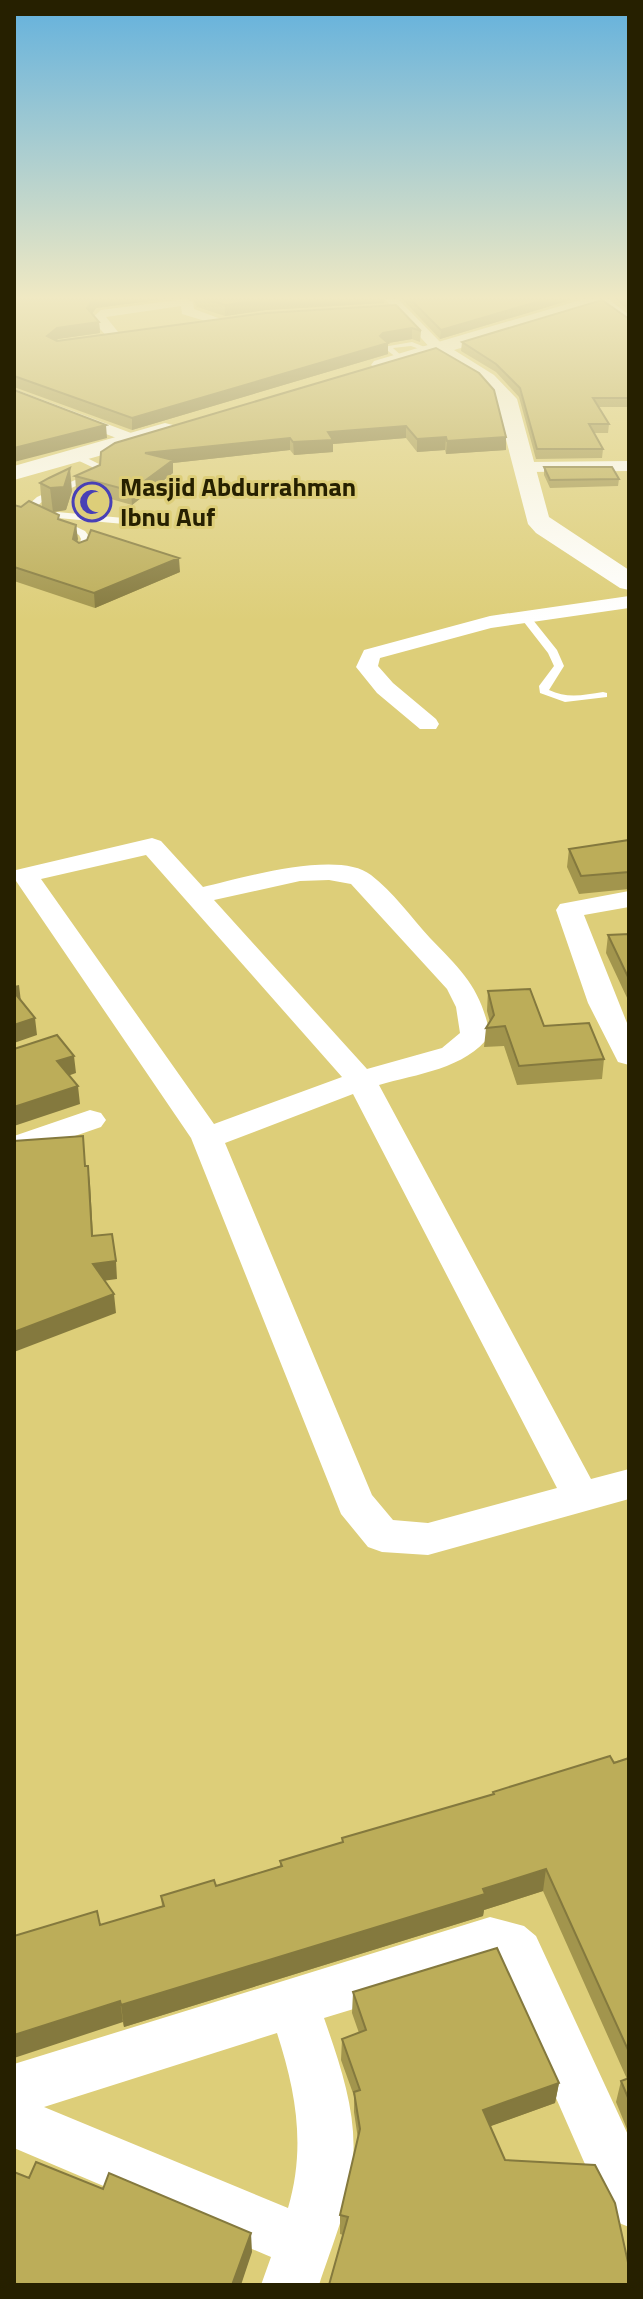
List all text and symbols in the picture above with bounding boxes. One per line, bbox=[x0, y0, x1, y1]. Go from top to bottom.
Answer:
place label: Masjid Abdurrahman Ibnu Auf bbox=[120, 467, 356, 536]
mosque icon: Masjid Abdurrahman Ibnu Auf bbox=[71, 481, 113, 523]

